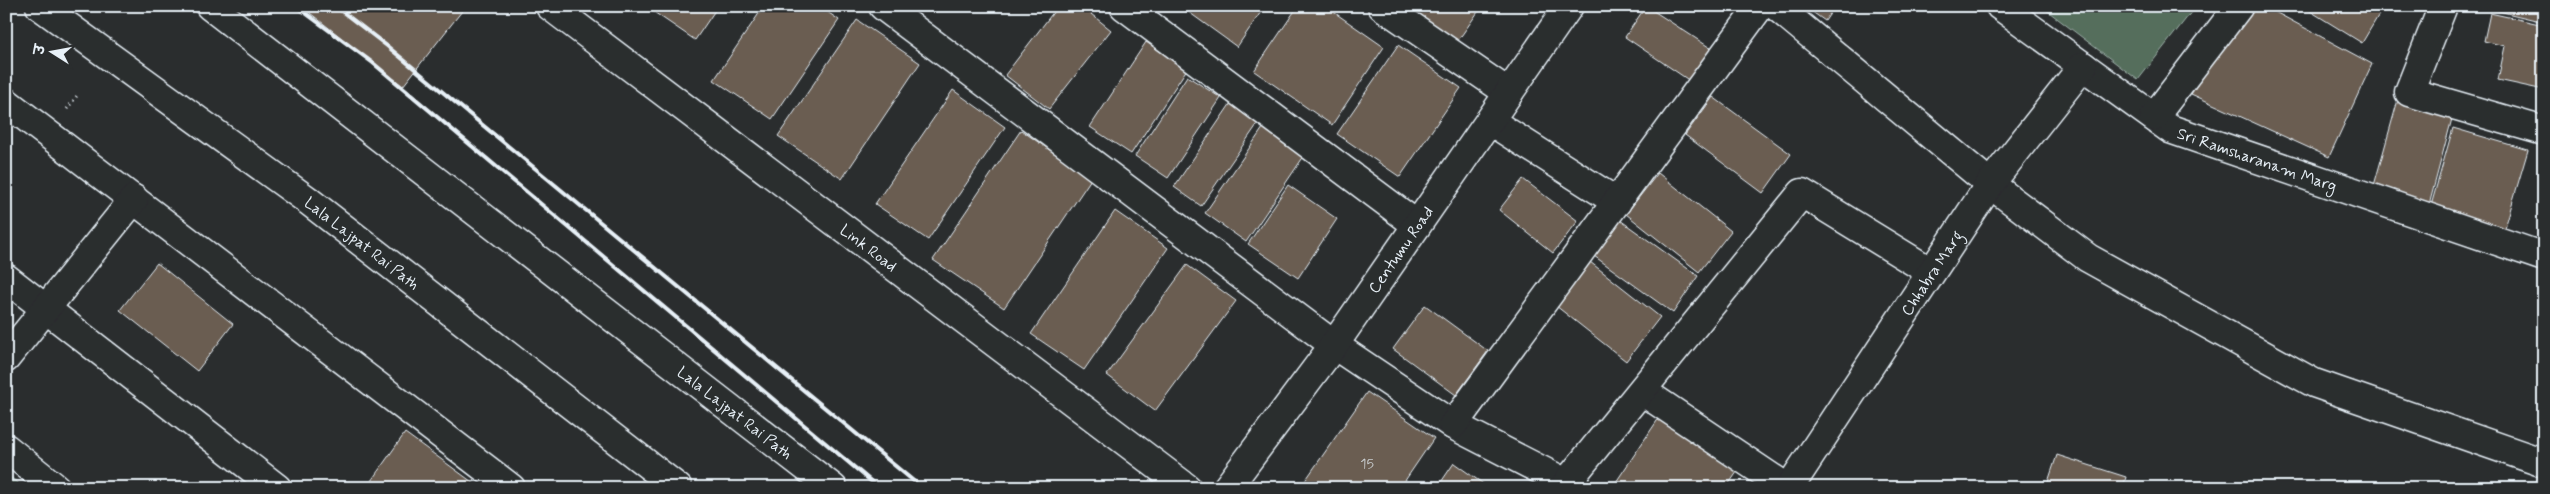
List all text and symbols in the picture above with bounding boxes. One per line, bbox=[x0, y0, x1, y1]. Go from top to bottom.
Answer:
north arrow bbox=[28, 28, 78, 78]
text: उ bbox=[30, 42, 50, 58]
street label: Sri Ramsharanam Marg bbox=[2174, 123, 2339, 198]
street label: Lala Lajpat Rai Path bbox=[299, 193, 423, 295]
street label: Centumu Road bbox=[1364, 203, 1439, 298]
street label: Link Road bbox=[835, 220, 901, 277]
street label: Chhabra Marg bbox=[1897, 227, 1969, 320]
street label: Lala Lajpat Rai Path bbox=[672, 362, 796, 465]
house number: 15 bbox=[1360, 455, 1374, 473]

